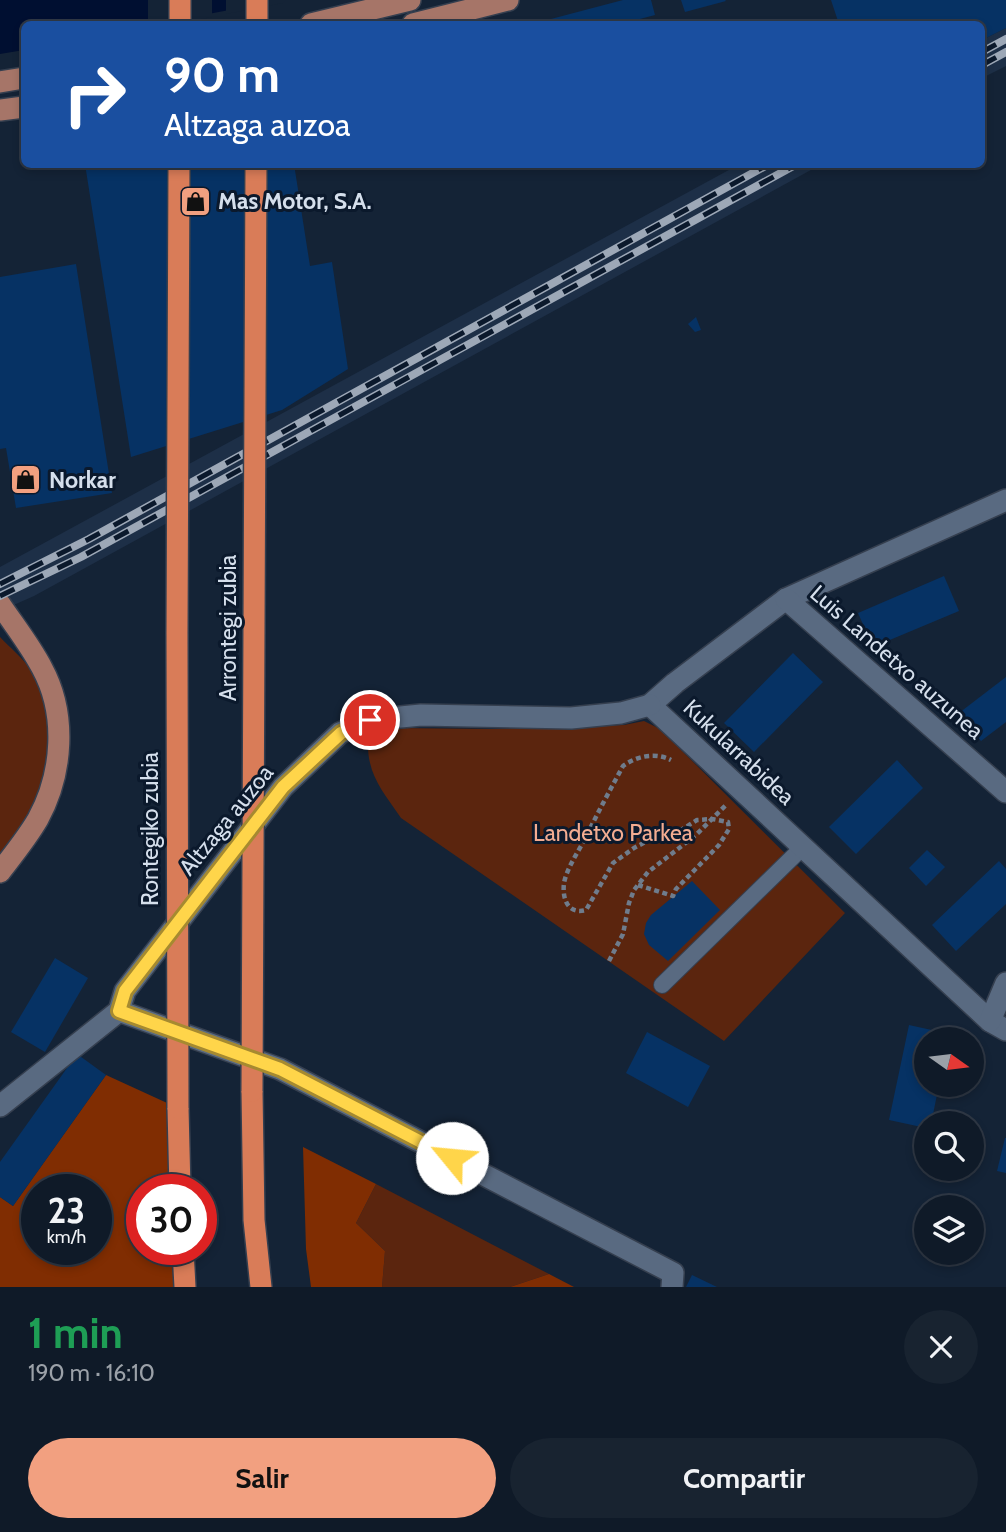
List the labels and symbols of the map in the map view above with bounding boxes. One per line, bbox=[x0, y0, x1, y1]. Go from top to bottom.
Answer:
shop icon: Mas Motor, S.A. bbox=[178, 184, 212, 218]
place label: Mas Motor, S.A. bbox=[218, 187, 372, 215]
shop icon: Norkar bbox=[9, 463, 43, 497]
place label: Norkar bbox=[49, 466, 116, 494]
street label: Arrontegi zubia bbox=[214, 555, 242, 701]
street label: Luis Landetxo auzunea bbox=[805, 579, 989, 745]
pin bbox=[340, 690, 400, 750]
street label: Kukularrabidea bbox=[678, 693, 800, 811]
street label: Rontegiko zubia bbox=[136, 752, 164, 906]
street label: Altzaga auzoa bbox=[173, 759, 279, 881]
park label: Landetxo Parkea bbox=[533, 819, 693, 847]
north arrow bbox=[914, 1027, 984, 1097]
position arrow bbox=[415, 1121, 489, 1195]
speed limit sign: 30 bbox=[126, 1174, 217, 1265]

